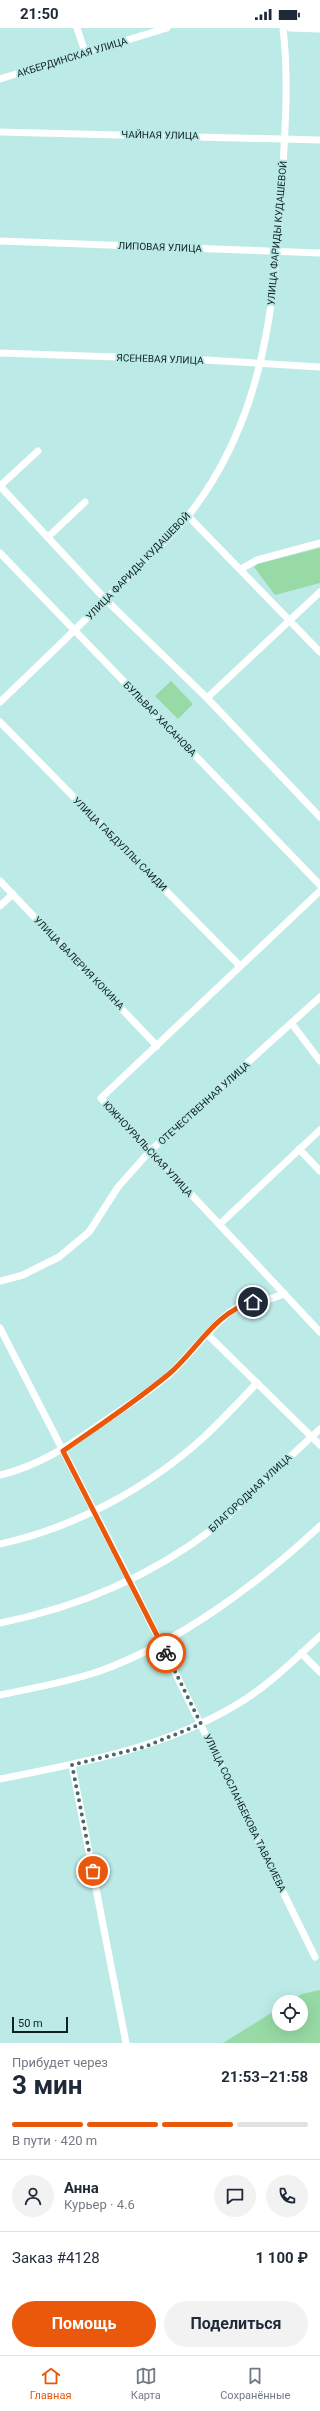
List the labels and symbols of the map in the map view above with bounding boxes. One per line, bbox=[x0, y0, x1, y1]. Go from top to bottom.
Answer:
street label: АКБЕРДИНСКАЯ УЛИЦА bbox=[15, 35, 129, 79]
street label: ЧАЙНАЯ УЛИЦА bbox=[121, 128, 199, 141]
street label: УЛИЦА ФАРИДЫ КУДАШЕВОЙ bbox=[264, 160, 289, 306]
street label: ЛИПОВАЯ УЛИЦА bbox=[118, 240, 203, 254]
street label: ЯСЕНЕВАЯ УЛИЦА bbox=[116, 352, 204, 366]
street label: УЛИЦА ФАРИДЫ КУДАШЕВОЙ bbox=[83, 509, 192, 622]
street label: БУЛЬВАР ХАСАНОВА bbox=[121, 679, 199, 759]
street label: УЛИЦА ГАБДУЛЛЫ САИДИ bbox=[71, 795, 169, 893]
street label: УЛИЦА ВАЛЕРИЯ КОКИНА bbox=[32, 914, 127, 1012]
street label: ОТЕЧЕСТВЕННАЯ УЛИЦА bbox=[156, 1059, 252, 1147]
street label: ЮЖНОУРАЛЬСКАЯ УЛИЦА bbox=[101, 1099, 195, 1199]
pin bbox=[236, 1285, 270, 1319]
street label: БЛАГОРОДНАЯ УЛИЦА bbox=[206, 1451, 294, 1534]
courier bbox=[146, 1633, 186, 1673]
street label: УЛИЦА СОСЛАНБЕКОВА ТАВАСИЕВА bbox=[202, 1732, 288, 1894]
pin bbox=[76, 1854, 110, 1888]
scale bar bbox=[12, 2015, 68, 2034]

